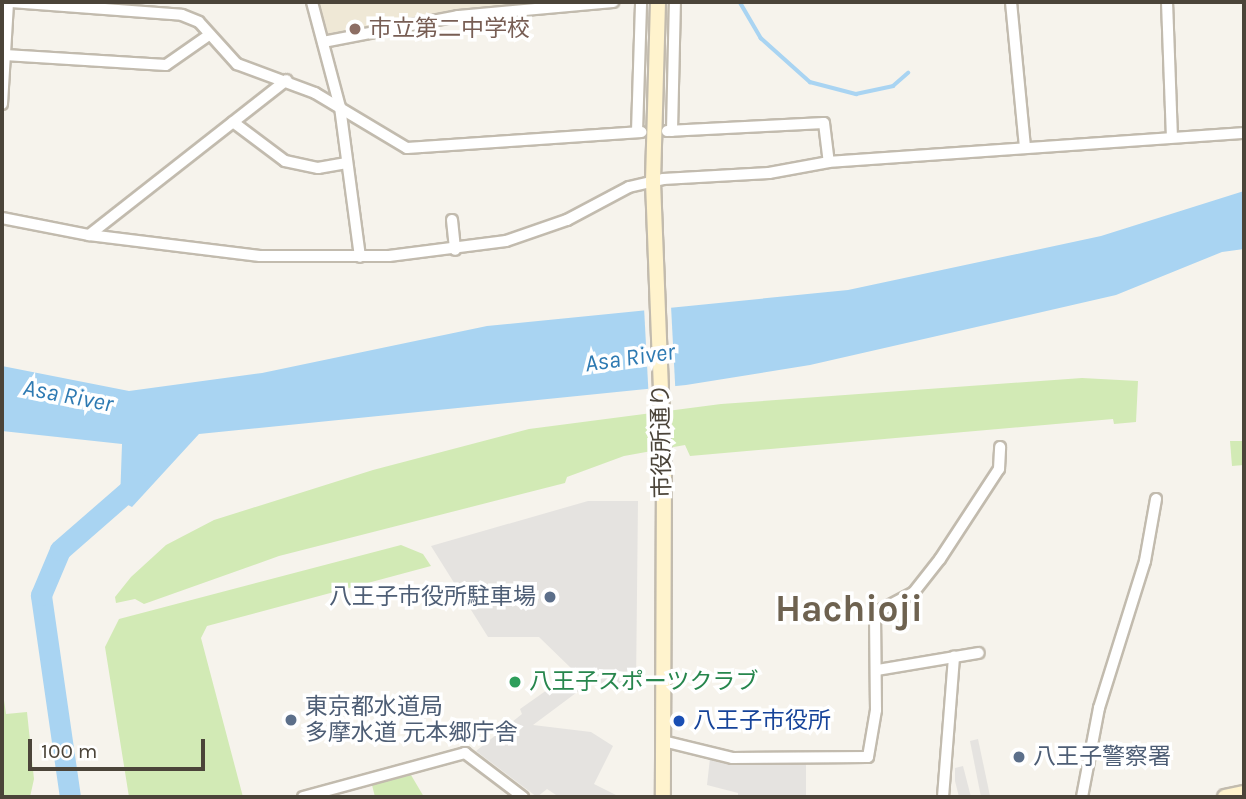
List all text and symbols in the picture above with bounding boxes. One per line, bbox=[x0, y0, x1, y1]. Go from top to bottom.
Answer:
place label: 市立第二中学校 bbox=[369, 15, 530, 43]
marker: 市立第二中学校 bbox=[347, 21, 363, 37]
water label: Asa River bbox=[583, 337, 677, 379]
water label: Asa River bbox=[21, 373, 115, 419]
street label: 市役所通り bbox=[647, 383, 677, 499]
place label: 八王子市役所駐車場 bbox=[329, 583, 536, 611]
district label: Hachioji bbox=[775, 587, 923, 631]
marker: 八王子市役所駐車場 bbox=[542, 589, 558, 605]
place label: 八王子スポーツクラブ bbox=[529, 668, 759, 696]
marker: 八王子スポーツクラブ bbox=[507, 674, 523, 690]
place label: 東京都水道局 多摩水道 元本郷庁舎 bbox=[305, 693, 517, 747]
place label: 八王子市役所 bbox=[693, 707, 831, 735]
marker: 東京都水道局 多摩水道 元本郷庁舎 bbox=[283, 712, 299, 728]
marker: 八王子市役所 bbox=[671, 713, 687, 729]
scale bar bbox=[32, 726, 208, 770]
text: 100 m bbox=[41, 739, 98, 763]
place label: 八王子警察署 bbox=[1033, 743, 1171, 771]
marker: 八王子警察署 bbox=[1011, 749, 1027, 765]

